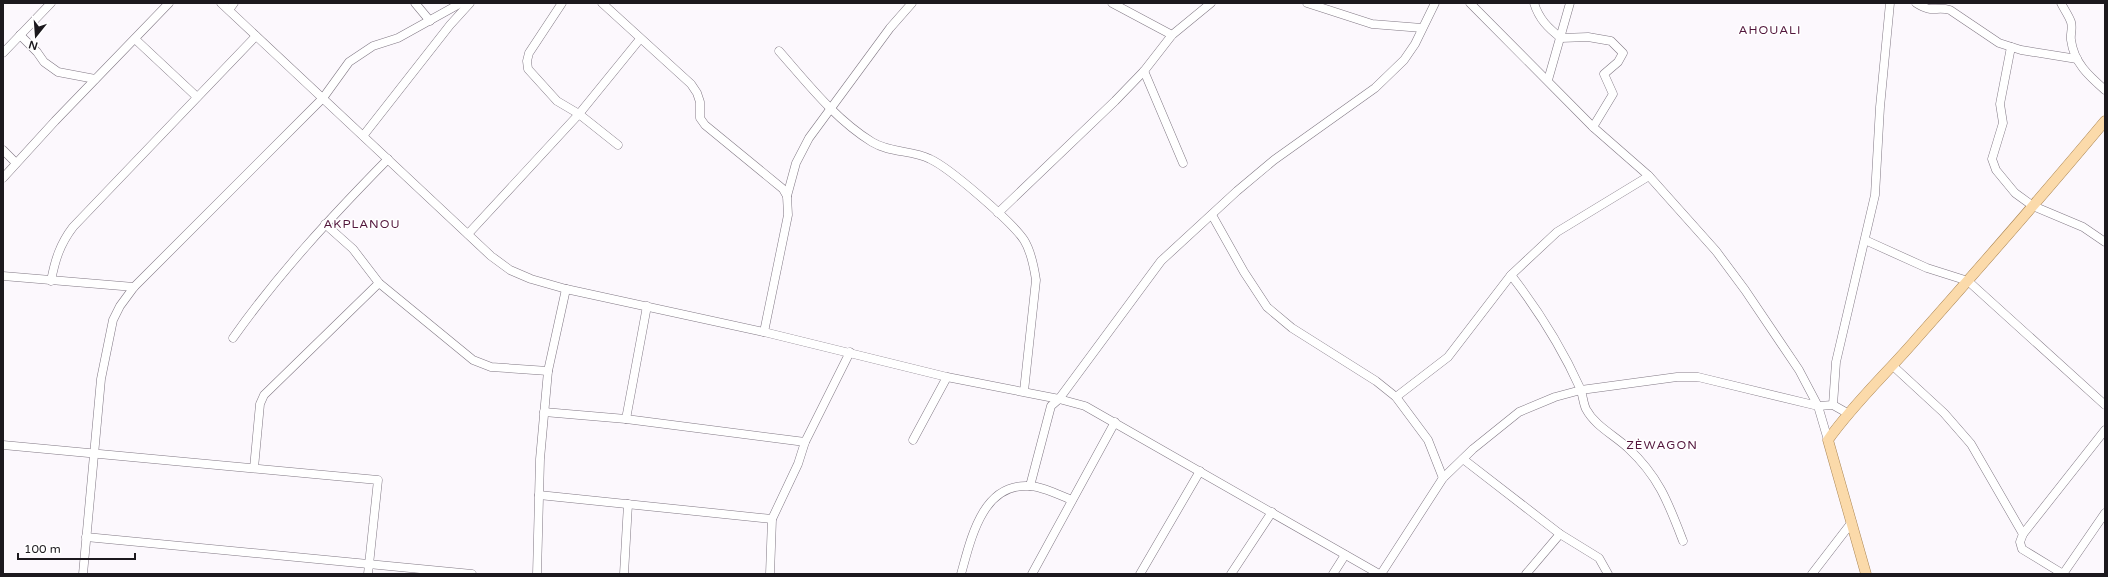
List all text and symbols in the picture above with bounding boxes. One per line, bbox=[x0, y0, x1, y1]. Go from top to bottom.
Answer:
north arrow bbox=[16, 16, 56, 56]
district label: AHOUALI bbox=[1739, 23, 1801, 37]
text: N bbox=[27, 38, 39, 53]
district label: AKPLANOU bbox=[323, 217, 401, 231]
district label: ZÈWAGON bbox=[1626, 438, 1698, 452]
scale bar bbox=[18, 535, 135, 561]
text: 100 m bbox=[24, 542, 61, 556]

